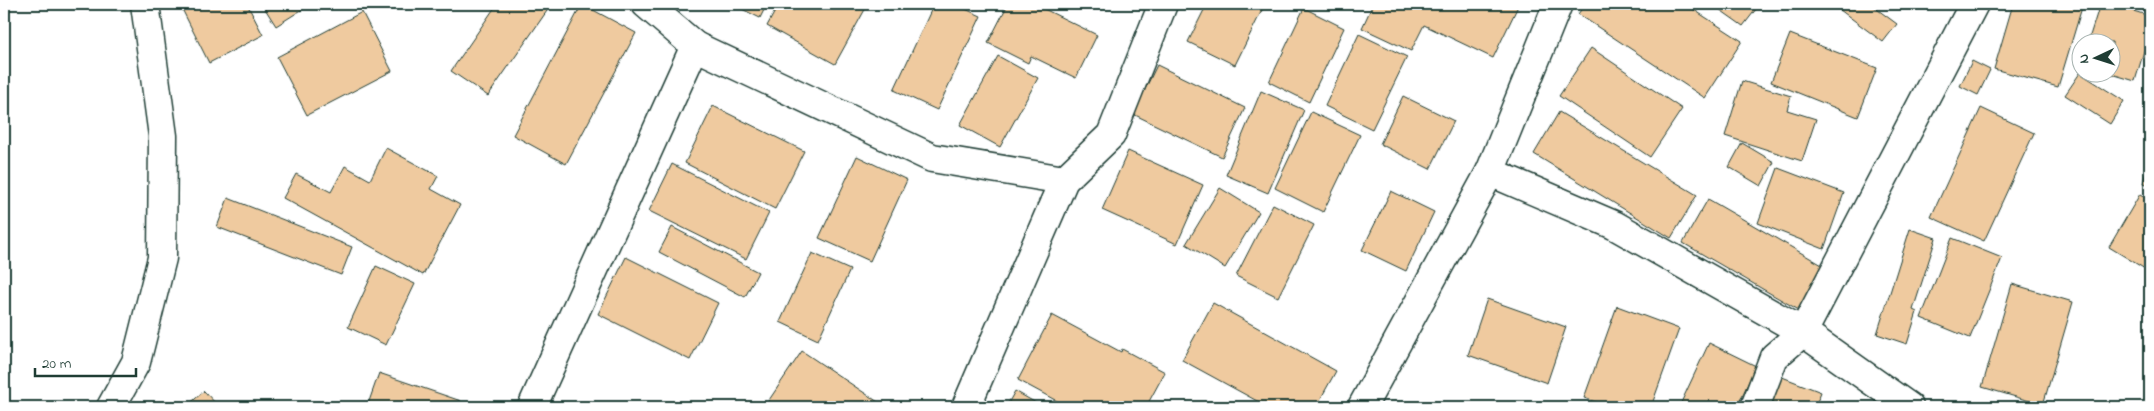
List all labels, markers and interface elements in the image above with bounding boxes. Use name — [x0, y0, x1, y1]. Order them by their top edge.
north arrow — [2072, 32, 2122, 82]
text: N — [2074, 53, 2095, 64]
scale bar — [35, 346, 136, 378]
text: 20 m — [42, 353, 72, 375]

